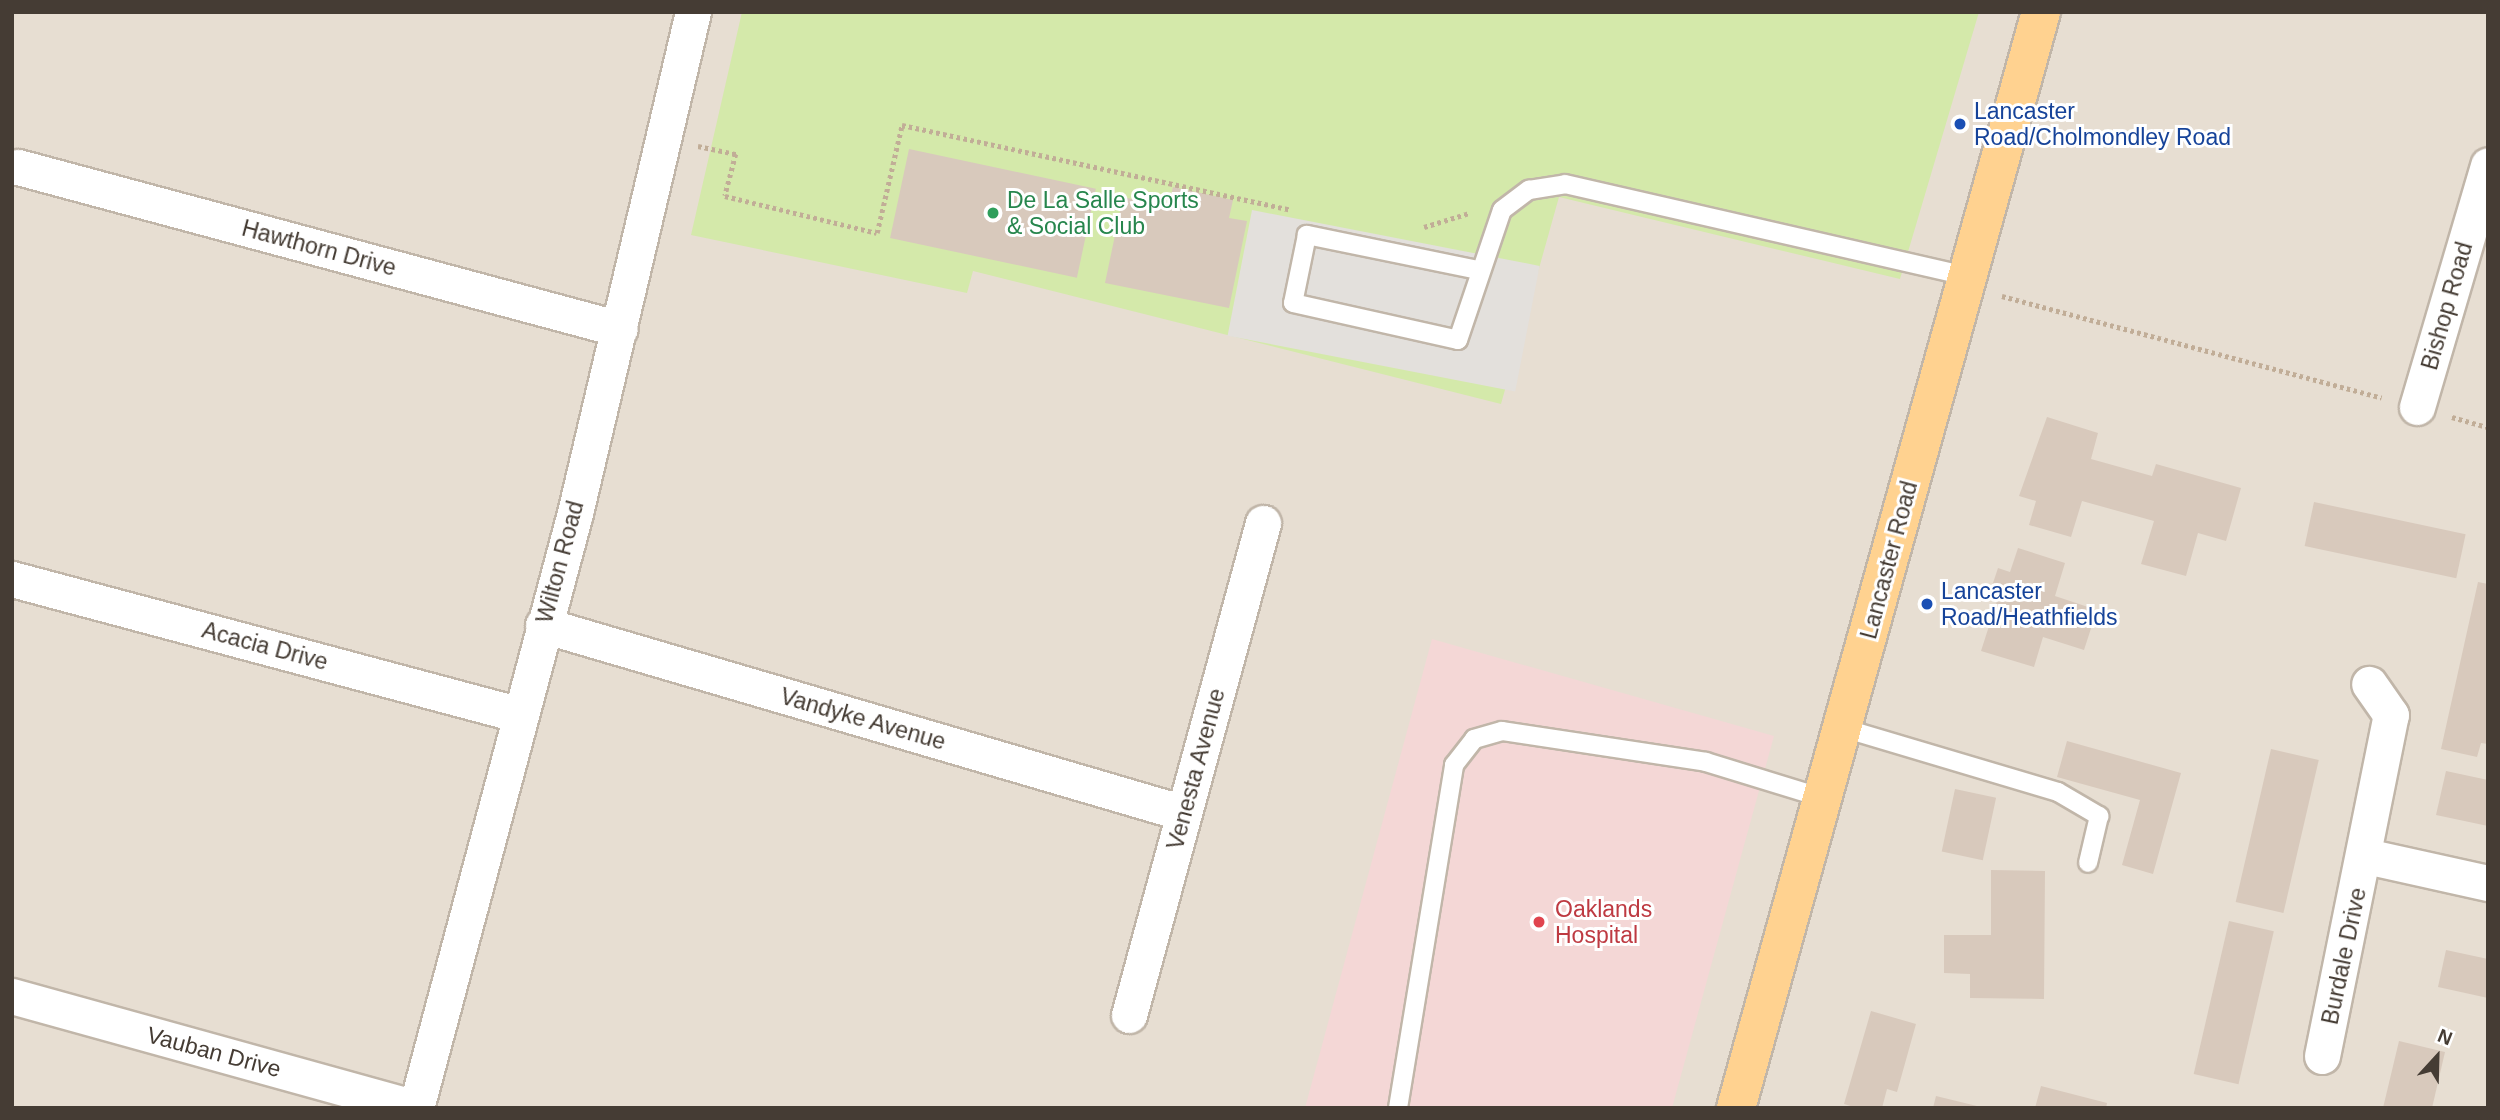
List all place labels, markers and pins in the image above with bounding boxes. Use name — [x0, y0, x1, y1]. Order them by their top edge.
place label: Lancaster Road/Cholmondley Road — [1974, 97, 2231, 151]
marker: Lancaster Road/Cholmondley Road — [1952, 116, 1968, 132]
place label: De La Salle Sports & Social Club — [1007, 186, 1199, 240]
marker: De La Salle Sports & Social Club — [985, 205, 1001, 221]
place label: Lancaster Road/Heathfields — [1941, 577, 2117, 631]
marker: Lancaster Road/Heathfields — [1919, 596, 1935, 612]
place label: Oaklands Hospital — [1555, 895, 1652, 949]
marker: Oaklands Hospital — [1529, 912, 1549, 932]

